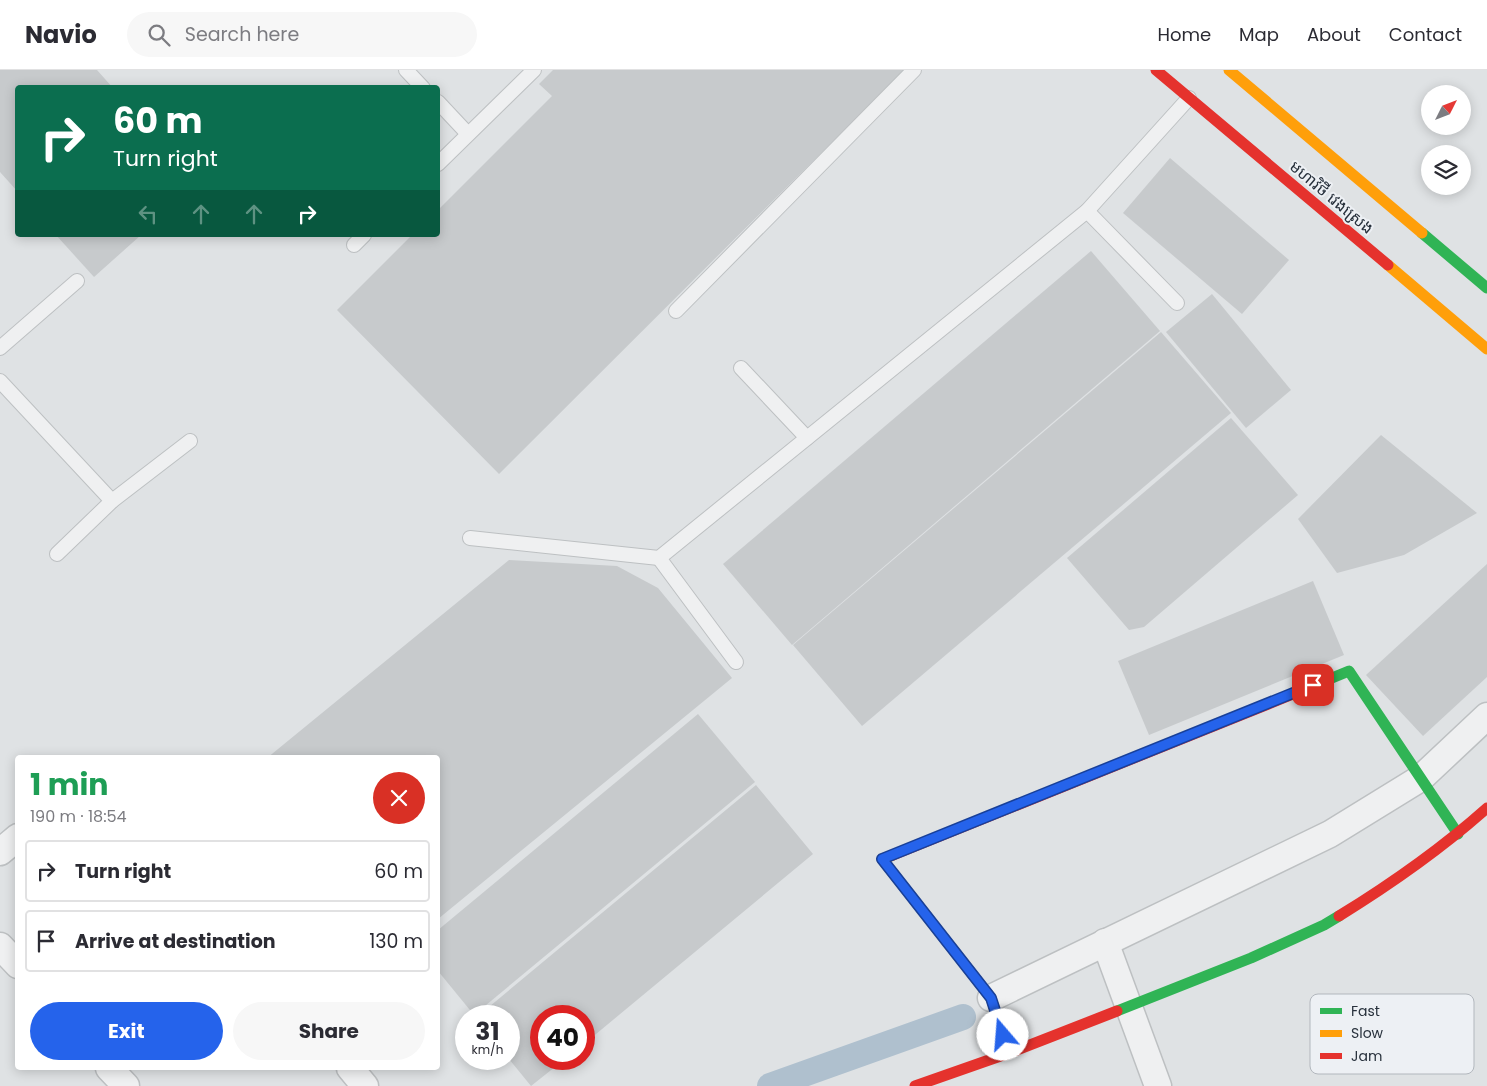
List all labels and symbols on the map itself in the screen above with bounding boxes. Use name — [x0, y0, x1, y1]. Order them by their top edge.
north arrow — [1421, 85, 1471, 135]
street label: មហាវិថី វេងស្រេង — [1285, 155, 1379, 239]
pin — [1292, 664, 1334, 706]
legend — [1310, 994, 1474, 1074]
text: Fast — [1351, 1001, 1380, 1021]
speed limit sign: 40 — [530, 1005, 595, 1070]
position arrow — [976, 1008, 1028, 1060]
text: Slow — [1351, 1023, 1384, 1043]
text: Jam — [1351, 1046, 1382, 1066]

